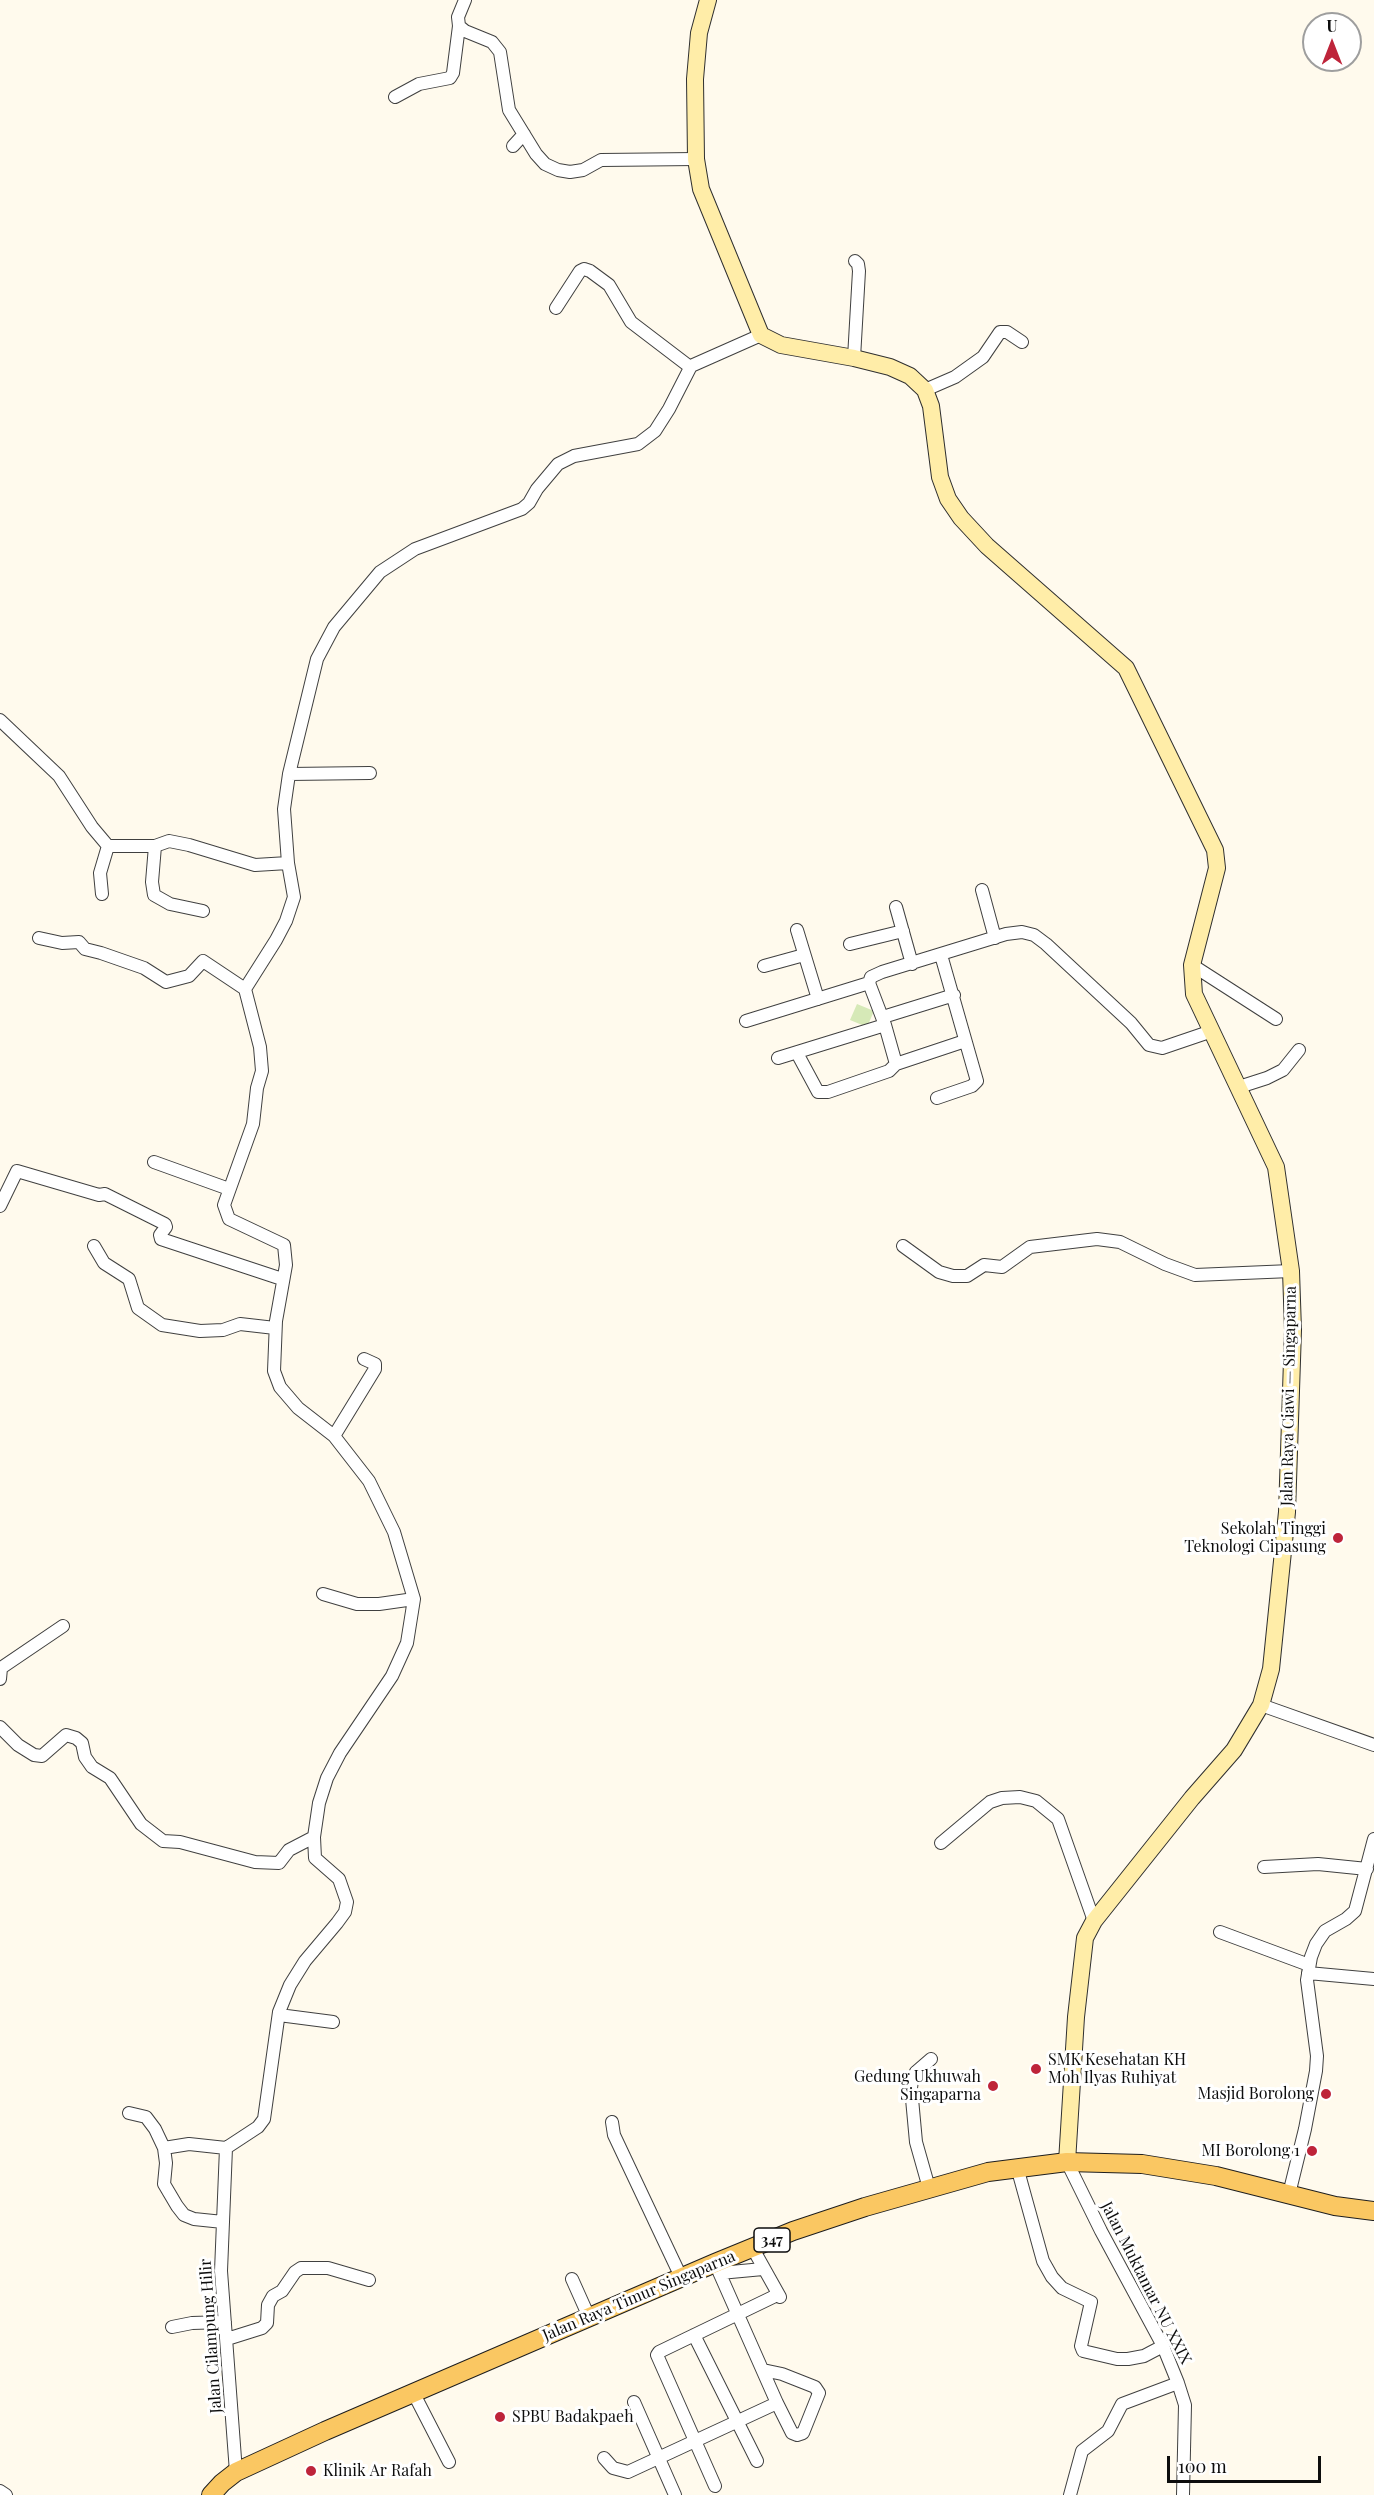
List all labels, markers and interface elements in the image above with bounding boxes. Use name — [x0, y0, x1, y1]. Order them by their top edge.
north arrow — [1302, 12, 1362, 72]
text: U — [1326, 15, 1338, 36]
street label: Jalan Raya Ciawi — Singaparna — [1277, 1286, 1301, 1506]
place label: Sekolah Tinggi Teknologi Cipasung — [1184, 1519, 1326, 1557]
marker: Sekolah Tinggi Teknologi Cipasung — [1331, 1531, 1345, 1545]
place label: SMK Kesehatan KH Moh Ilyas Ruhiyat — [1048, 2050, 1186, 2088]
marker: SMK Kesehatan KH Moh Ilyas Ruhiyat — [1029, 2062, 1043, 2076]
place label: Gedung Ukhuwah Singaparna — [854, 2067, 981, 2105]
marker: Gedung Ukhuwah Singaparna — [986, 2079, 1000, 2093]
place label: Masjid Borolong — [1198, 2084, 1314, 2104]
marker: Masjid Borolong — [1319, 2087, 1333, 2101]
place label: MI Borolong 1 — [1202, 2141, 1300, 2161]
marker: MI Borolong 1 — [1305, 2144, 1319, 2158]
street label: Jalan Muktamar NU XXIX — [1097, 2199, 1195, 2367]
road number: 347 — [754, 2228, 790, 2252]
street label: Jalan Raya Timur Singaparna — [540, 2247, 738, 2345]
street label: Jalan Cilampung Hilir — [196, 2258, 226, 2414]
place label: SPBU Badakpaeh — [512, 2407, 634, 2427]
marker: SPBU Badakpaeh — [493, 2410, 507, 2424]
scale bar — [1170, 2444, 1324, 2482]
text: 100 m — [1178, 2454, 1227, 2478]
place label: Klinik Ar Rafah — [323, 2461, 432, 2481]
marker: Klinik Ar Rafah — [304, 2464, 318, 2478]

